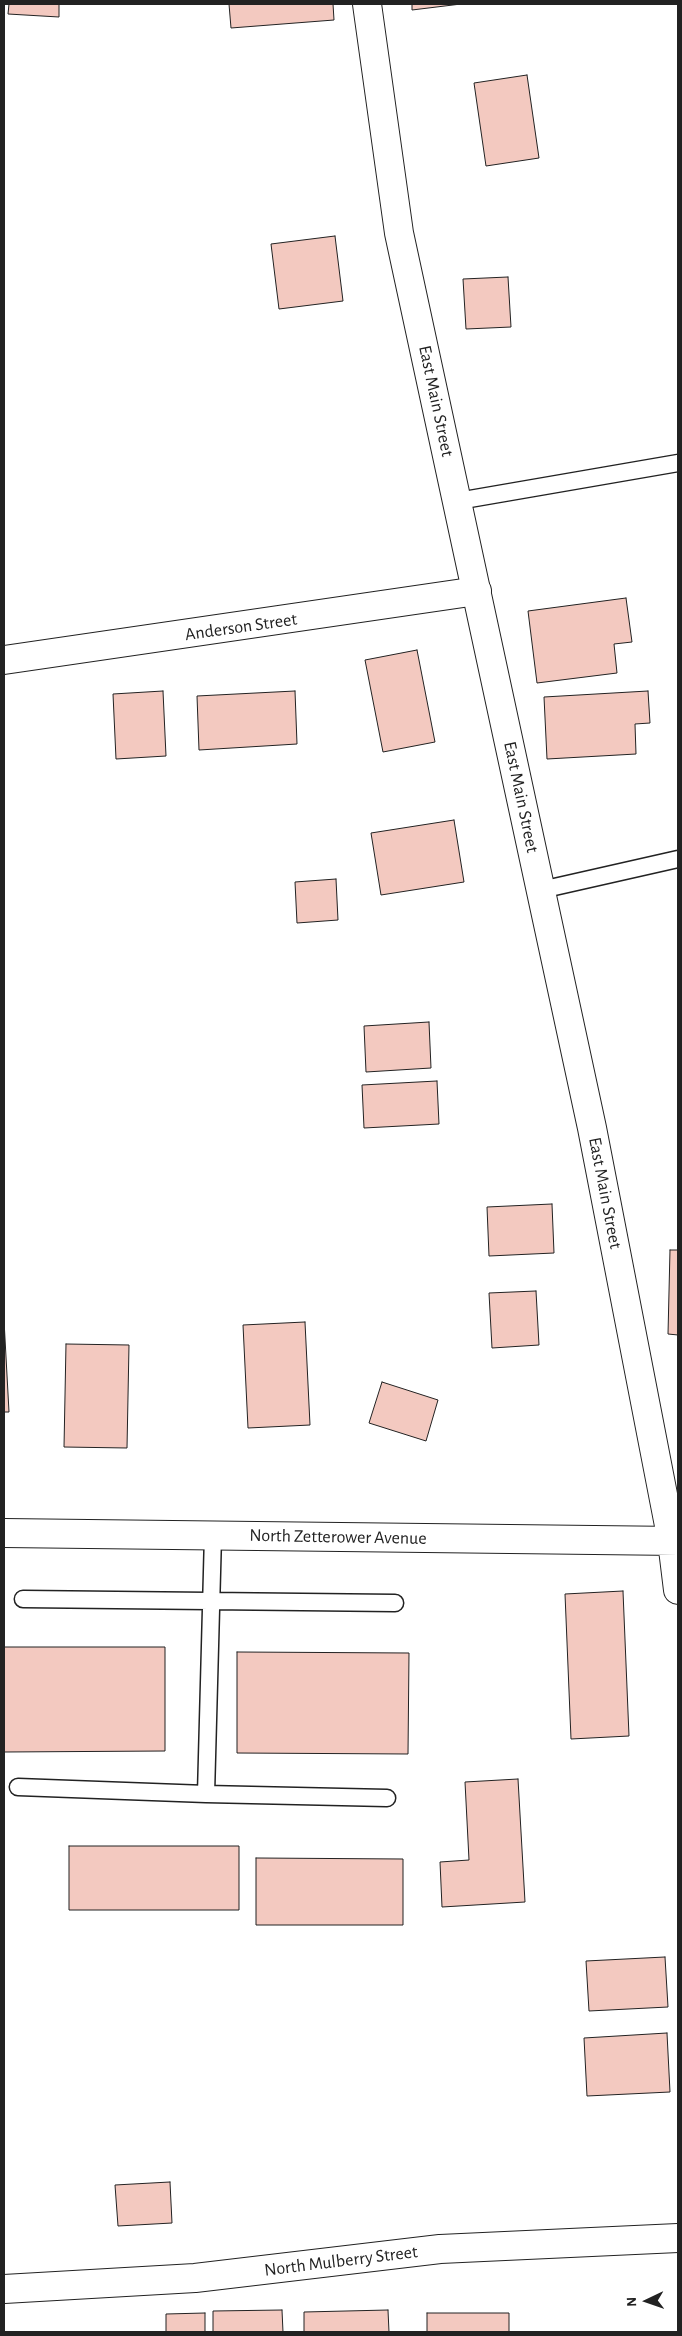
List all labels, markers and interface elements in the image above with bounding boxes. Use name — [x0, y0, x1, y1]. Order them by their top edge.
street label: East Main Street — [414, 343, 458, 459]
street label: Anderson Street — [184, 608, 298, 646]
street label: East Main Street — [499, 739, 543, 855]
street label: East Main Street — [584, 1135, 626, 1251]
street label: North Zetterower Avenue — [249, 1525, 427, 1549]
street label: North Mulberry Street — [263, 2241, 419, 2281]
north arrow — [622, 2276, 672, 2326]
text: N — [625, 2297, 639, 2307]

